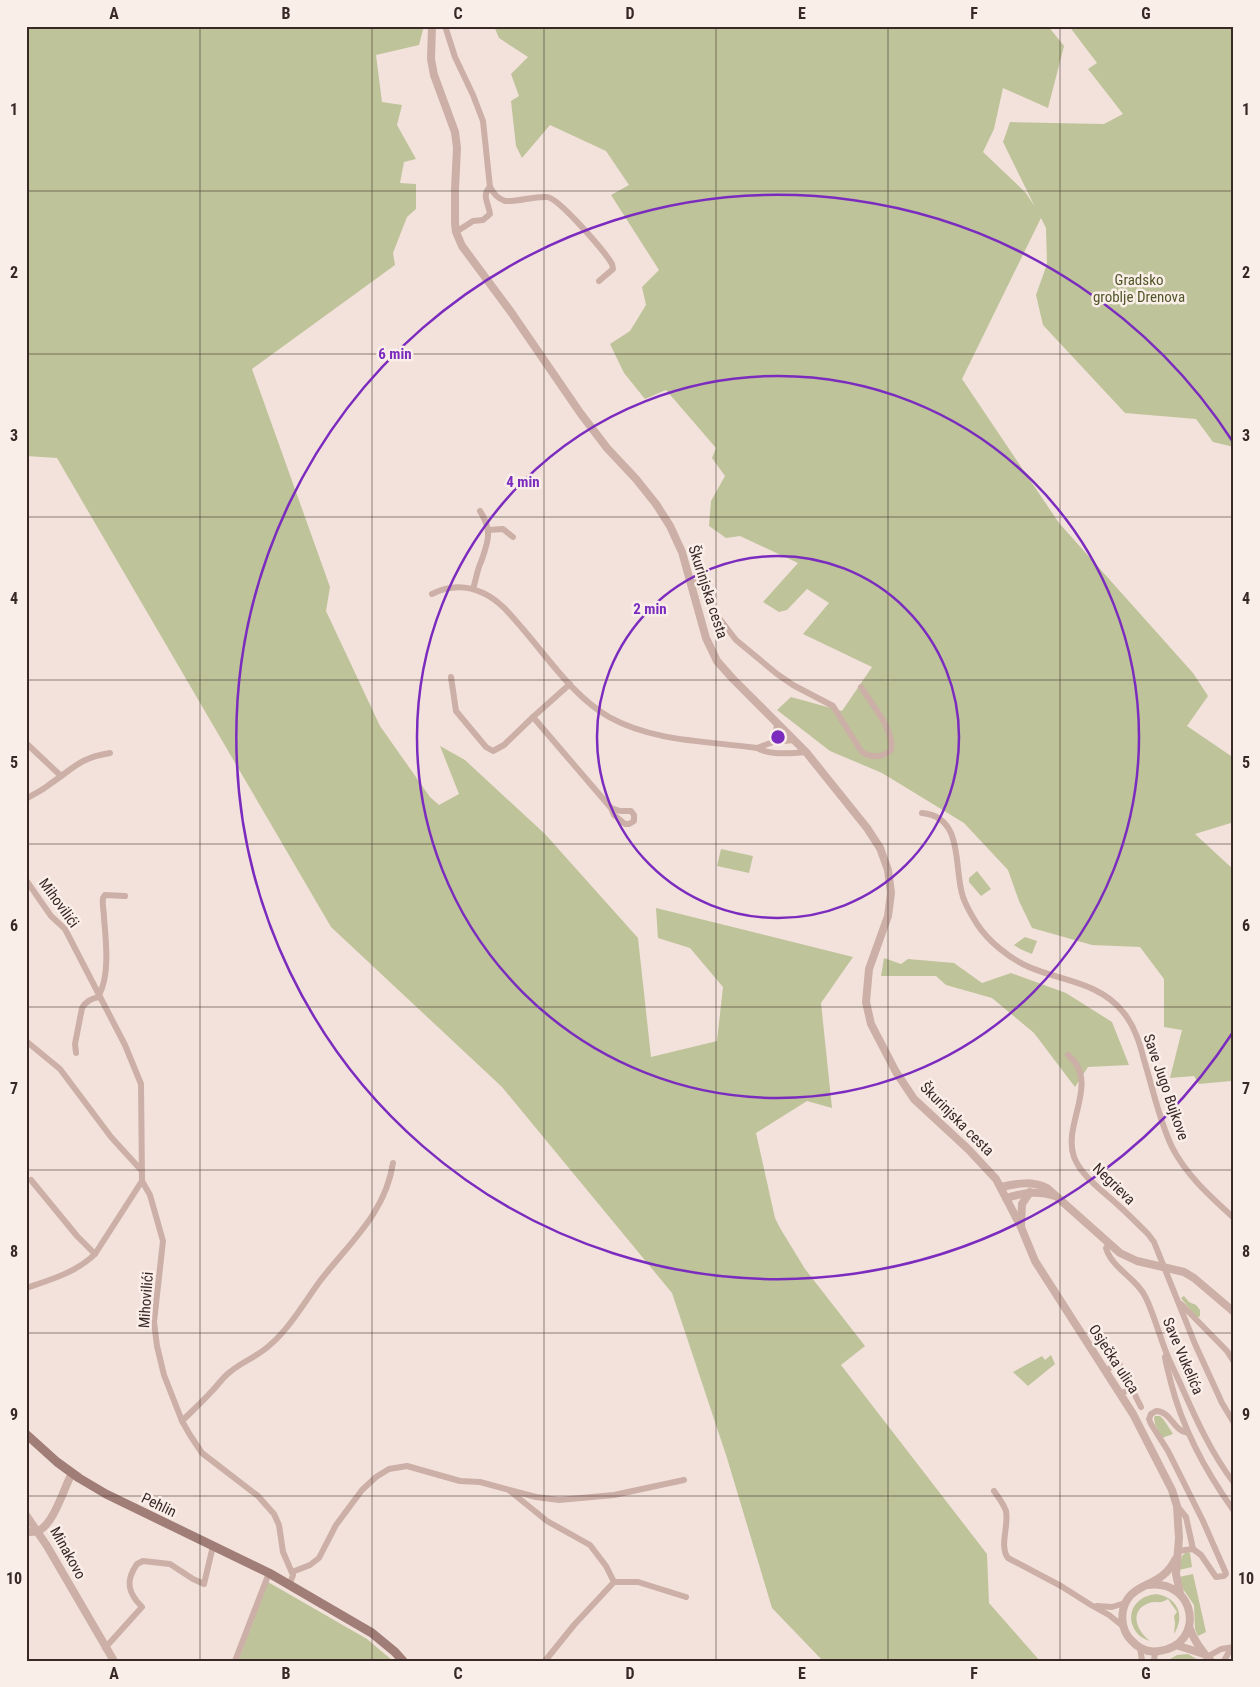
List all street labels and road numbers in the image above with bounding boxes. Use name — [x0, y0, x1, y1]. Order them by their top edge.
street label: Škurinjska cesta — [684, 543, 732, 641]
street label: Mihovilići — [35, 875, 83, 931]
street label: Save Jugo Bujkove — [1139, 1032, 1193, 1142]
street label: Škurinjska cesta — [916, 1078, 998, 1160]
street label: Negrieva — [1089, 1159, 1139, 1209]
street label: Mihovilići — [135, 1271, 157, 1329]
street label: Save Vukelića — [1159, 1315, 1207, 1397]
street label: Osječka ulica — [1085, 1321, 1143, 1397]
street label: Pehlin — [139, 1489, 179, 1521]
street label: Minakovo — [46, 1524, 90, 1582]

